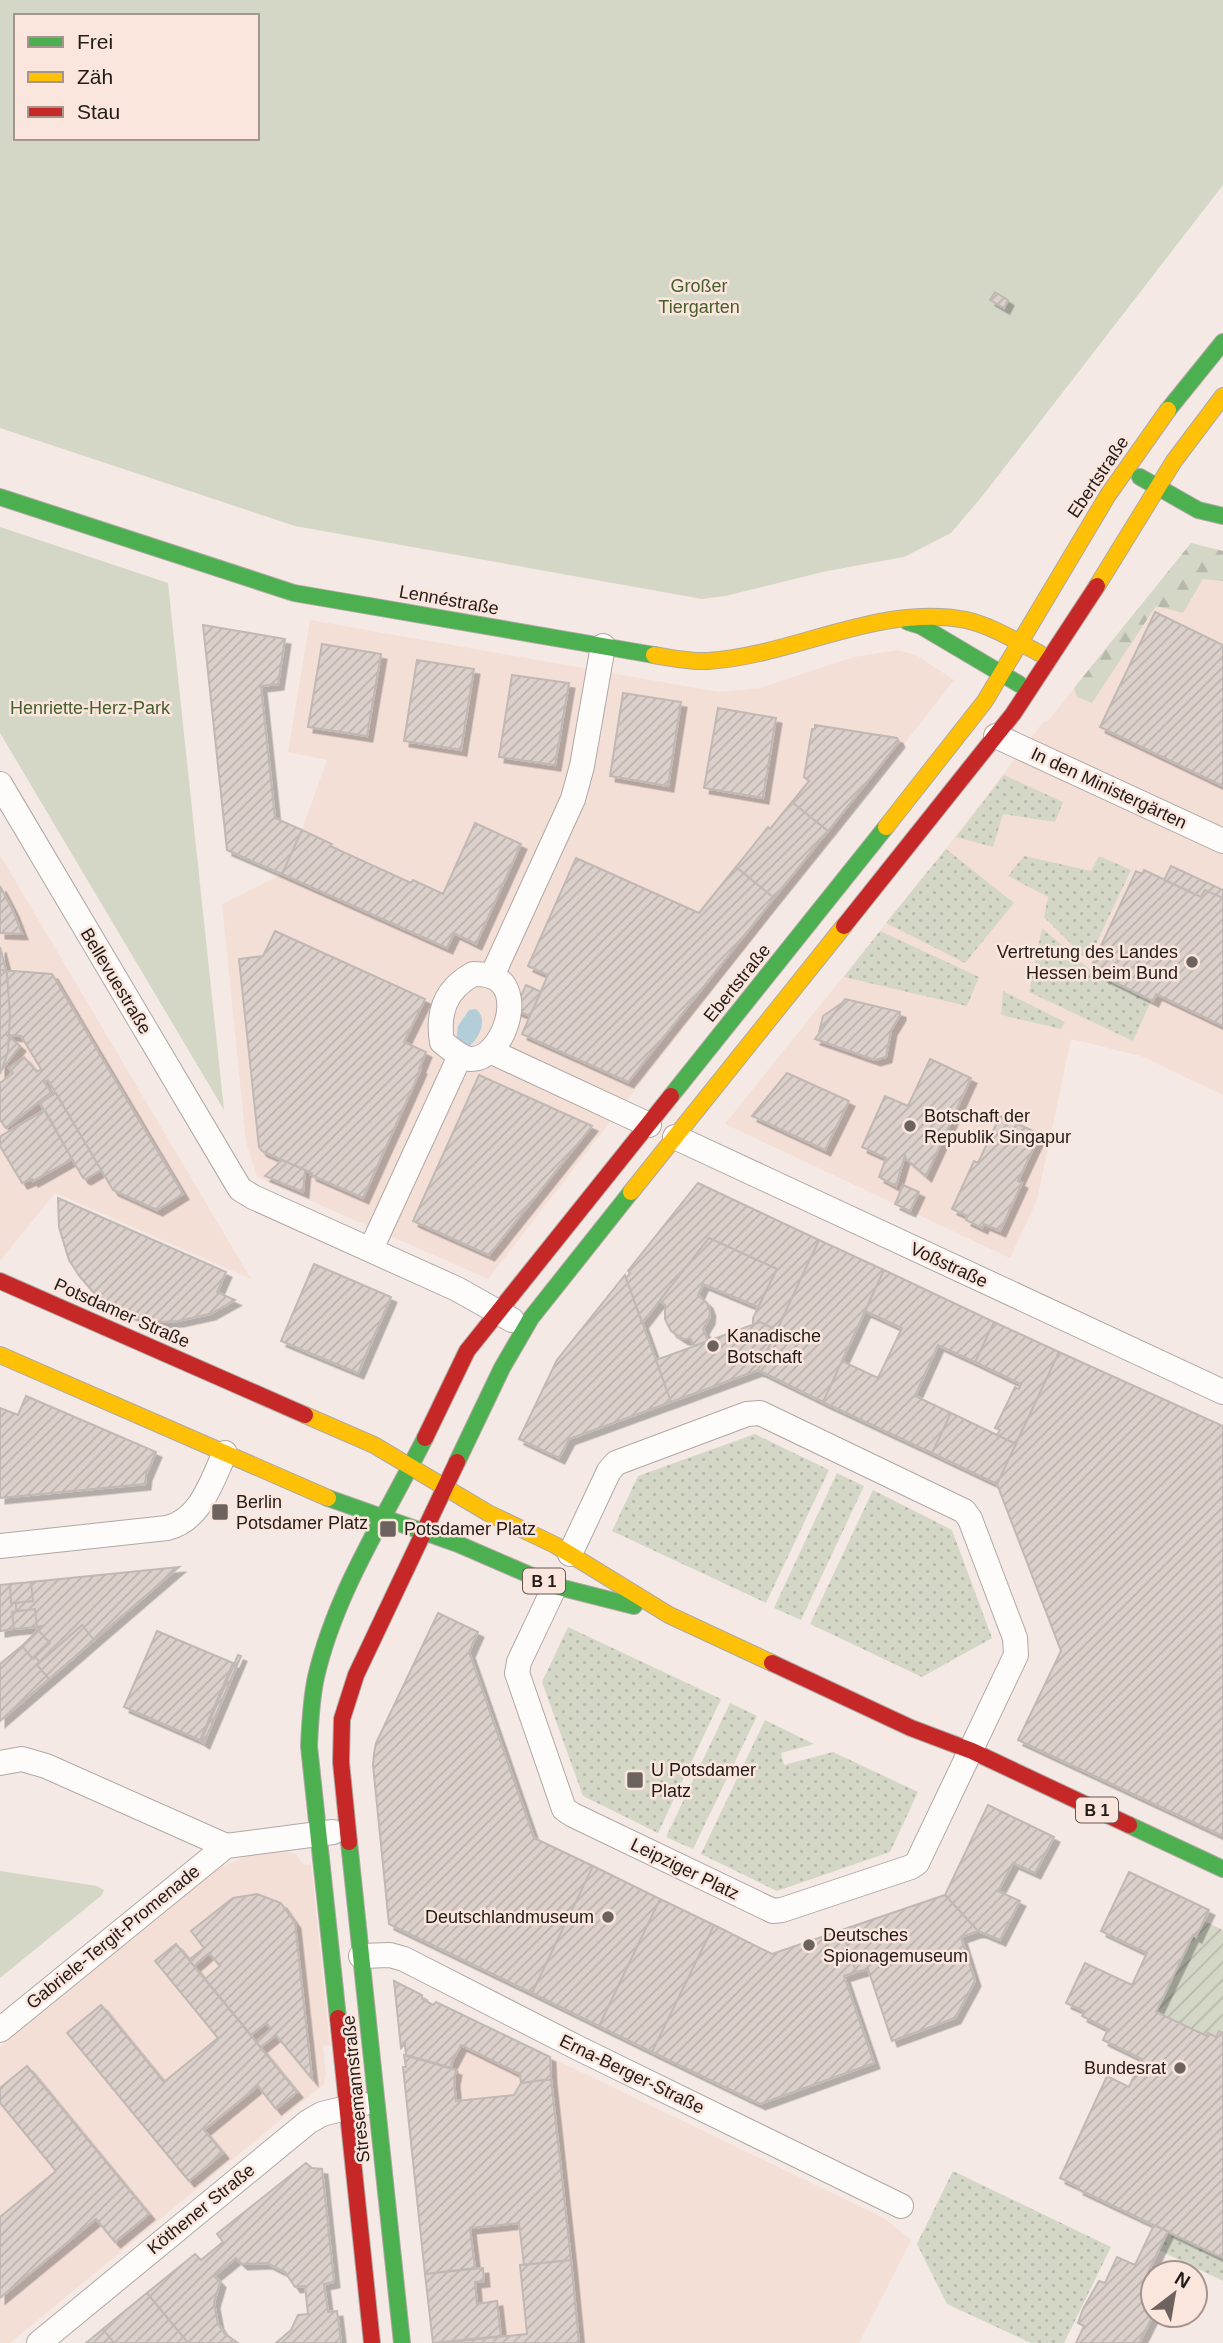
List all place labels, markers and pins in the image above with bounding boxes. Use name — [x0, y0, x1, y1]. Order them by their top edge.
place label: Vertretung des Landes Hessen beim Bund — [997, 942, 1178, 983]
marker: Vertretung des Landes Hessen beim Bund — [1184, 954, 1200, 970]
place label: Botschaft der Republik Singapur — [924, 1106, 1071, 1147]
marker: Botschaft der Republik Singapur — [902, 1118, 918, 1134]
place label: Kanadische Botschaft — [727, 1326, 821, 1367]
marker: Kanadische Botschaft — [705, 1338, 721, 1354]
place label: Berlin Potsdamer Platz — [236, 1492, 368, 1533]
marker: Berlin Potsdamer Platz — [210, 1502, 230, 1522]
marker: Potsdamer Platz — [378, 1519, 398, 1539]
place label: Potsdamer Platz — [404, 1519, 536, 1539]
place label: U Potsdamer Platz — [651, 1760, 756, 1801]
marker: U Potsdamer Platz — [625, 1770, 645, 1790]
place label: Deutschlandmuseum — [425, 1907, 594, 1927]
marker: Deutschlandmuseum — [600, 1909, 616, 1925]
place label: Deutsches Spionagemuseum — [823, 1925, 968, 1966]
marker: Deutsches Spionagemuseum — [801, 1937, 817, 1953]
place label: Bundesrat — [1084, 2058, 1166, 2078]
marker: Bundesrat — [1172, 2060, 1188, 2076]

